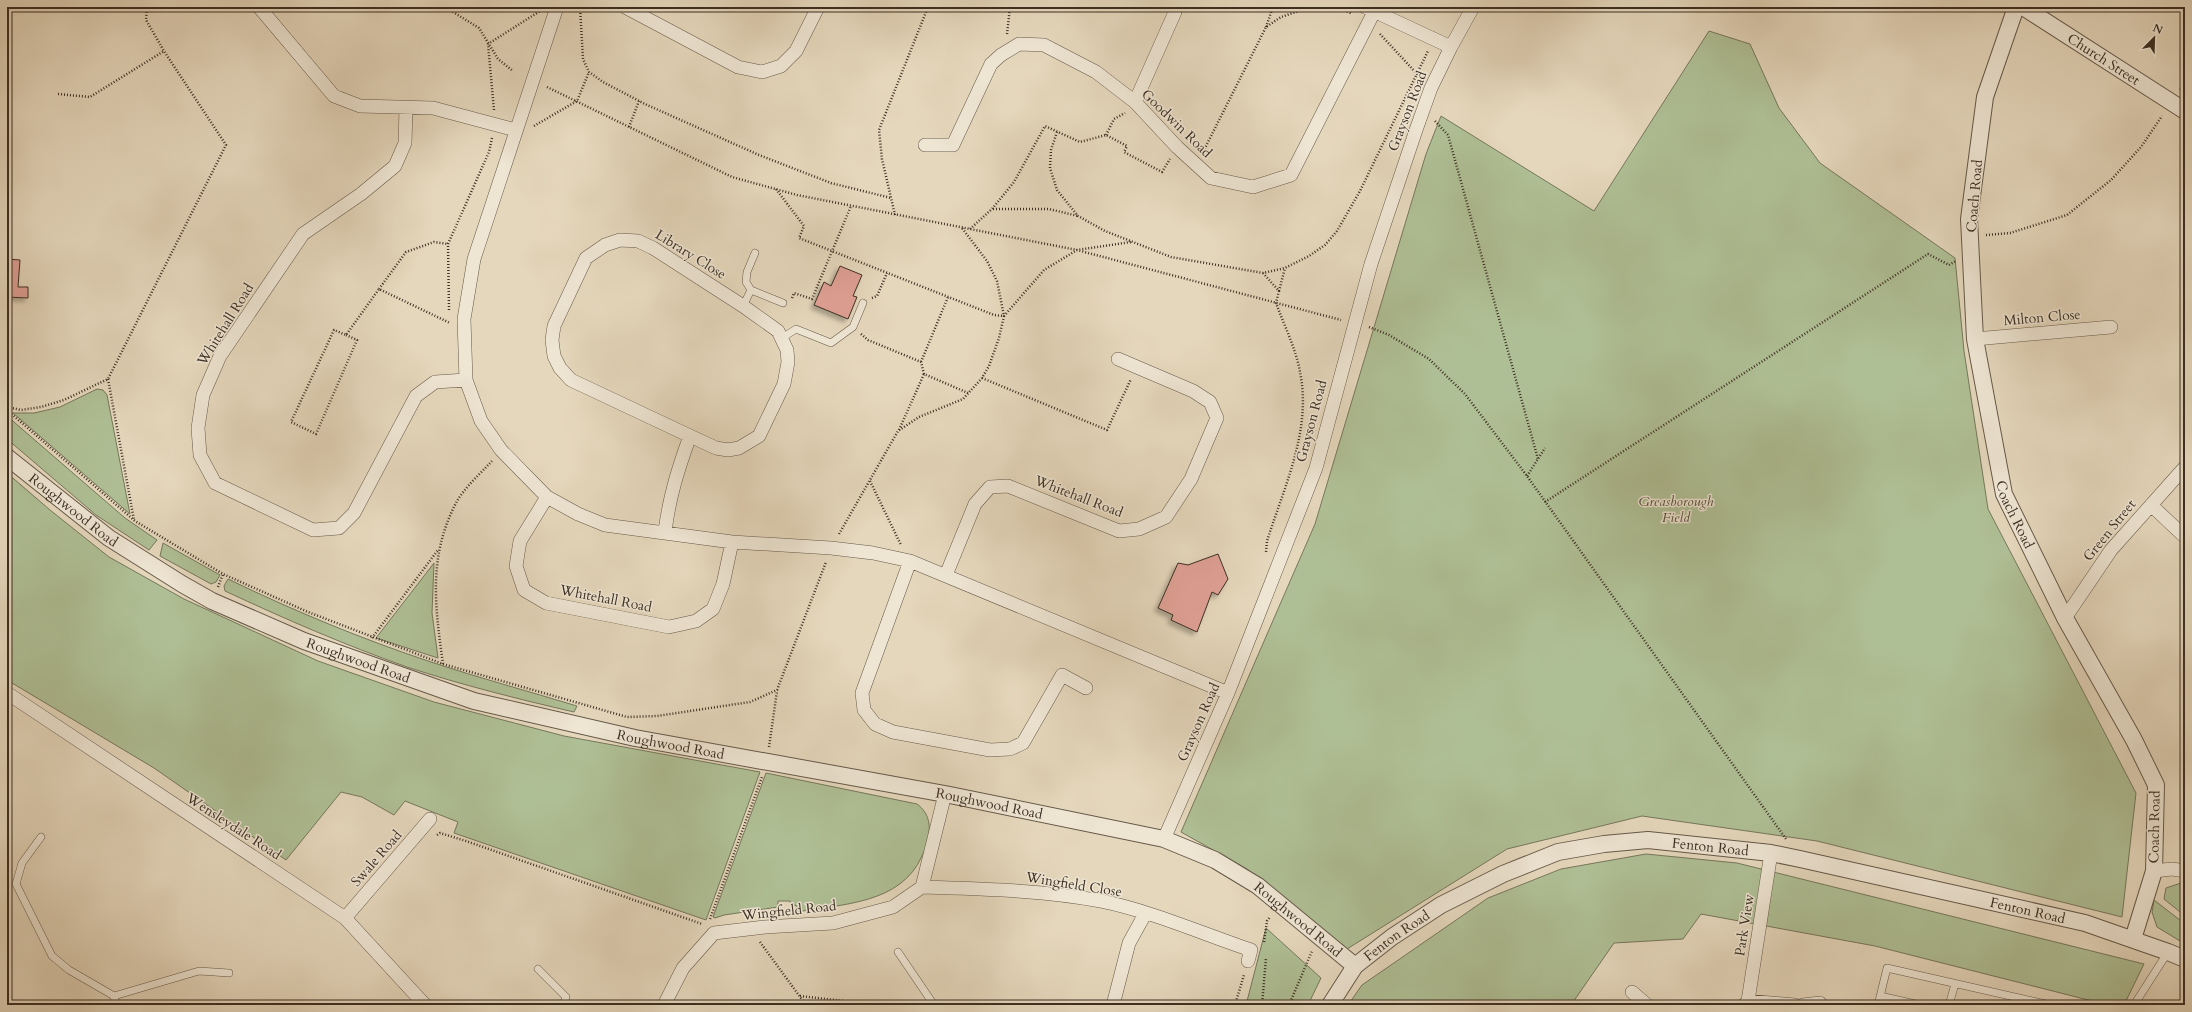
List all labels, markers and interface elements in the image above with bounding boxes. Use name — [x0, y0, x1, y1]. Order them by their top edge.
north arrow — [2134, 18, 2174, 58]
text: N — [2150, 20, 2165, 38]
street label: Church Street — [2064, 29, 2144, 90]
street label: Grayson Road — [1383, 68, 1432, 154]
street label: Goodwin Road — [1137, 85, 1216, 162]
street label: Coach Road — [1962, 158, 1987, 233]
street label: Library Close — [652, 225, 730, 284]
street label: Whitehall Road — [192, 279, 258, 370]
street label: Milton Close — [2003, 305, 2081, 330]
street label: Grayson Road — [1291, 377, 1332, 464]
street label: Roughwood Road — [25, 469, 122, 552]
street label: Whitehall Road — [1031, 471, 1126, 522]
street label: Coach Road — [1992, 479, 2039, 552]
park label: Greasborough Field — [1638, 492, 1714, 527]
street label: Green Street — [2079, 495, 2141, 565]
street label: Whitehall Road — [557, 580, 654, 617]
street label: Roughwood Road — [304, 634, 413, 688]
street label: Grayson Road — [1173, 679, 1225, 765]
street label: Roughwood Road — [615, 725, 726, 764]
street label: Roughwood Road — [934, 783, 1045, 824]
street label: Wensleydale Road — [182, 788, 285, 865]
street label: Coach Road — [2144, 790, 2165, 864]
street label: Swale Road — [347, 826, 406, 891]
street label: Fenton Road — [1671, 834, 1750, 861]
street label: Wingfield Close — [1023, 867, 1123, 901]
street label: Roughwood Road — [1250, 878, 1346, 962]
street label: Park View — [1730, 892, 1759, 957]
street label: Fenton Road — [1988, 893, 2068, 928]
street label: Wingfield Road — [740, 896, 838, 925]
street label: Fenton Road — [1360, 906, 1434, 966]

